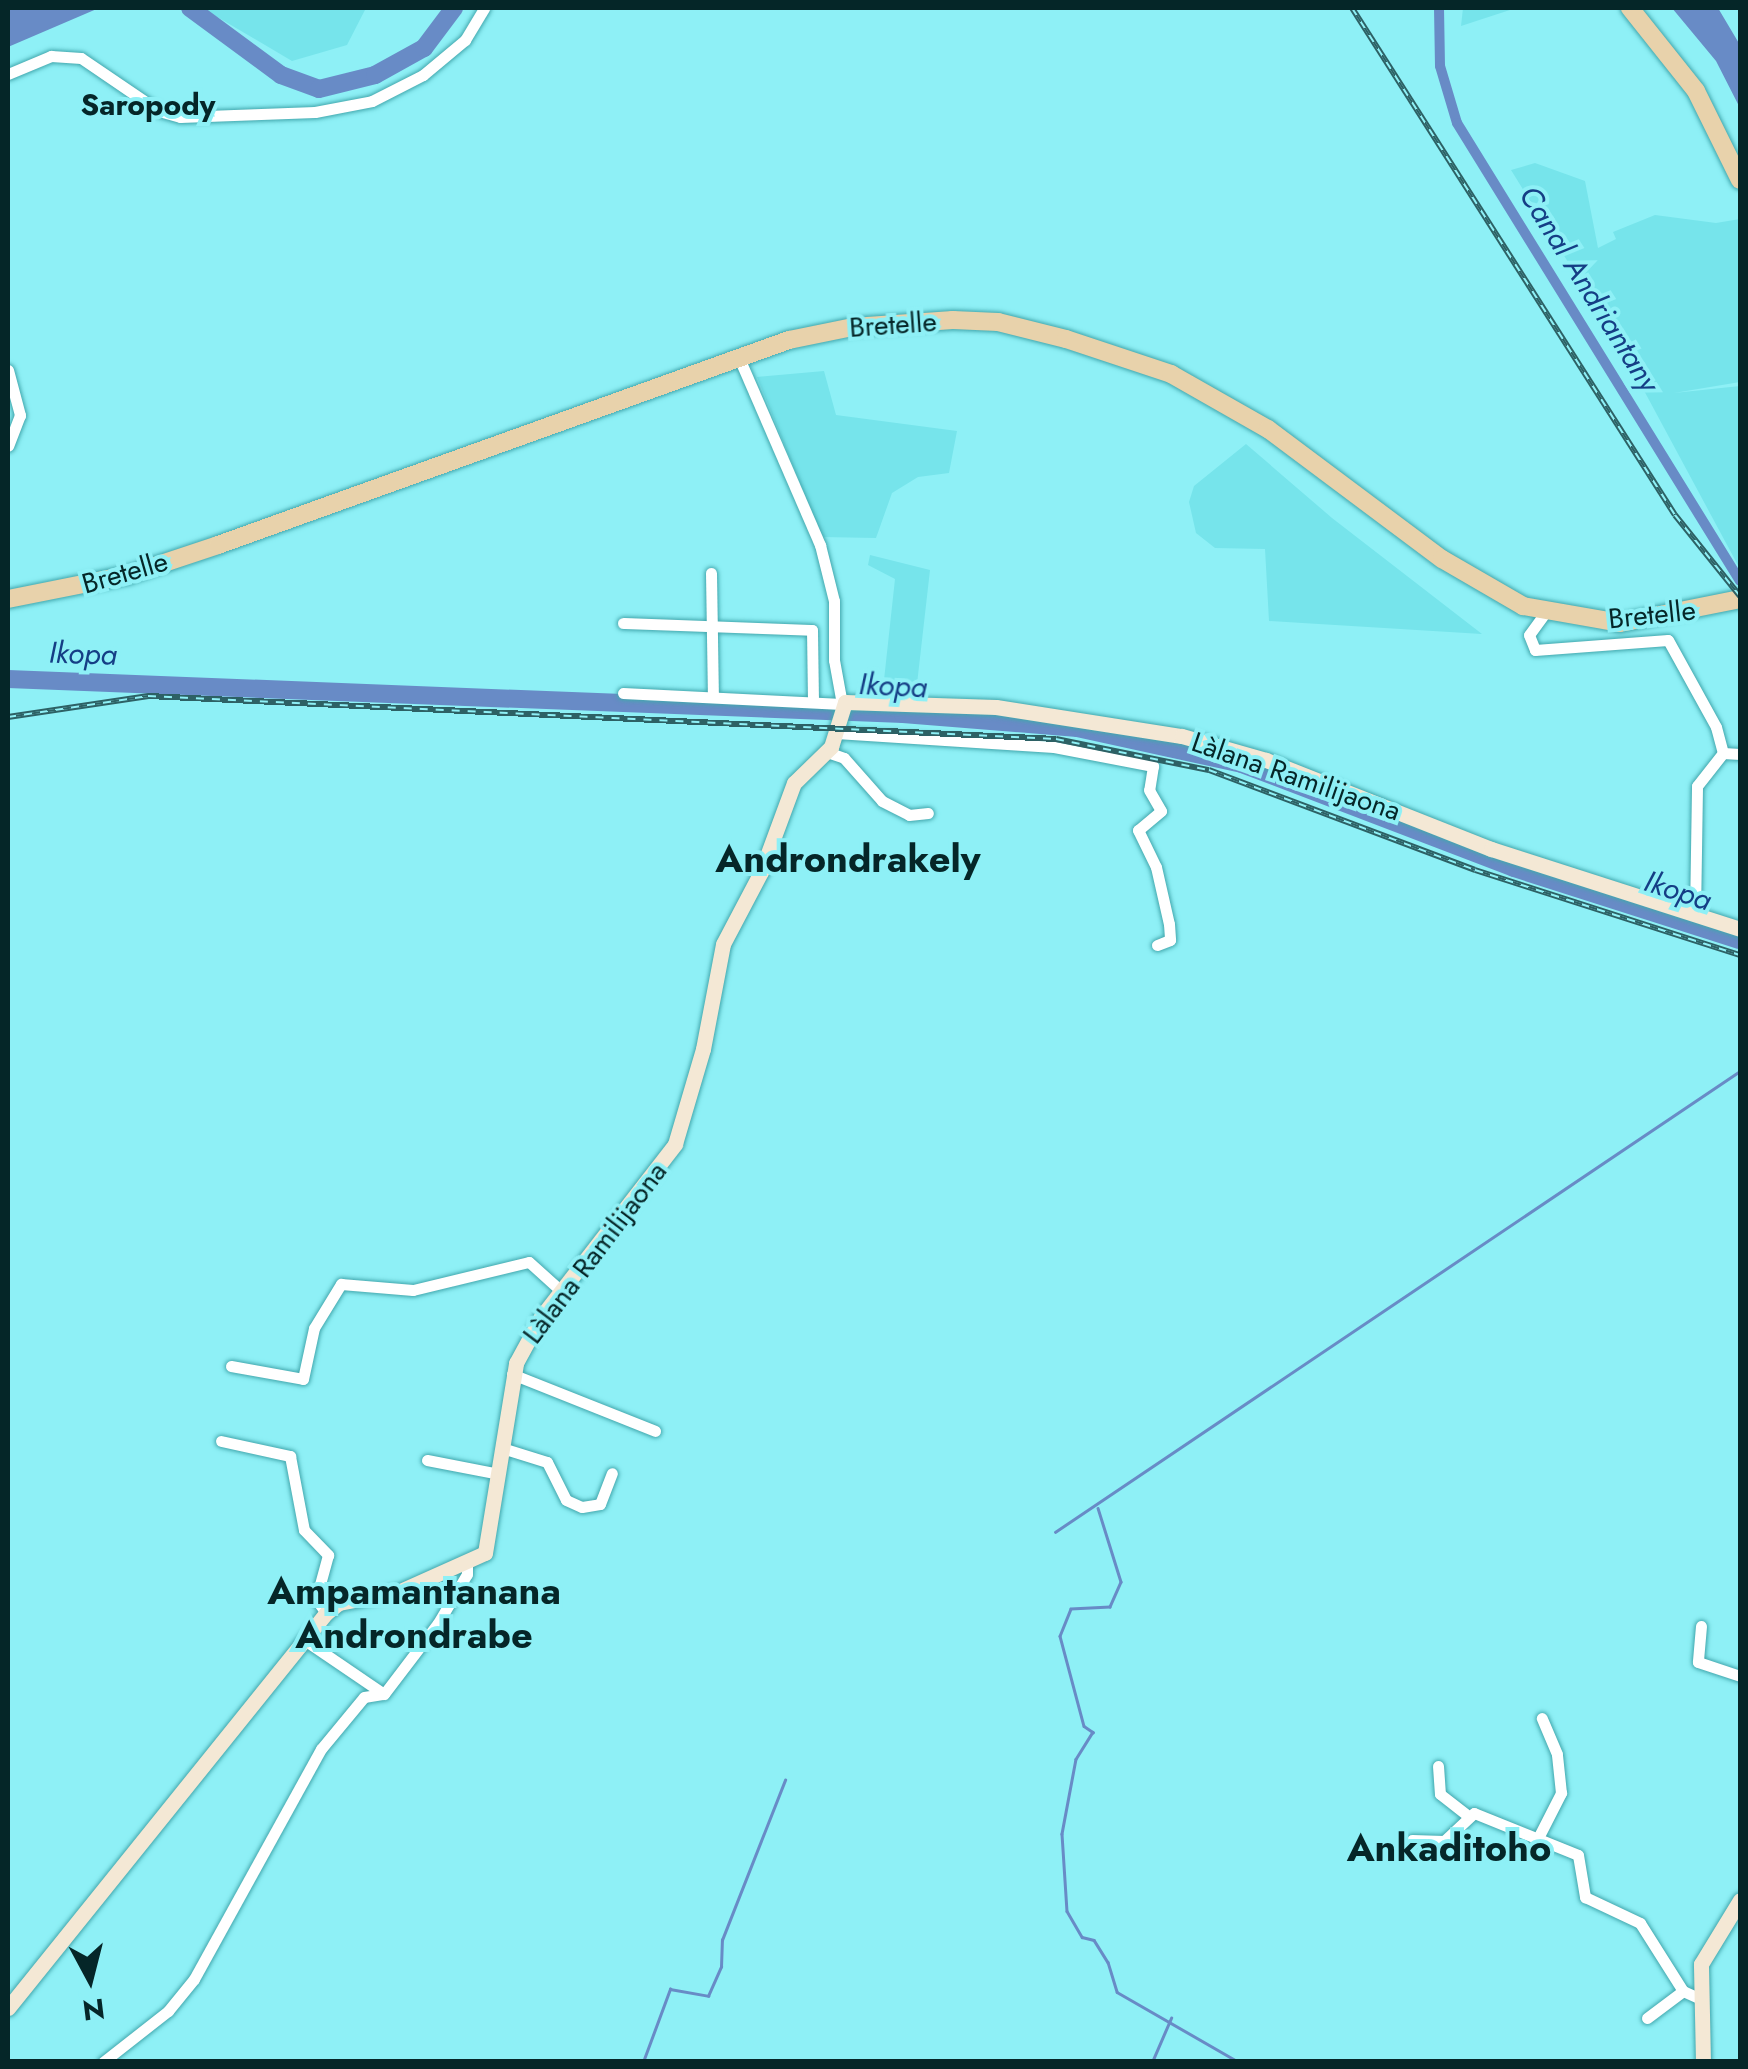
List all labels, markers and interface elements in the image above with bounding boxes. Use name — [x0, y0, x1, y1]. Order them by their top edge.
district label: Saropody — [81, 87, 215, 123]
water label: Canal Andriantany — [1511, 179, 1667, 399]
street label: Bretelle — [848, 305, 938, 345]
street label: Bretelle — [78, 545, 172, 601]
street label: Bretelle — [1607, 594, 1697, 636]
water label: Ikopa — [48, 635, 118, 673]
water label: Ikopa — [858, 666, 928, 706]
street label: Làlana Ramilijaona — [1187, 726, 1405, 828]
district label: Androndrakely — [715, 836, 981, 882]
water label: Ikopa — [1640, 863, 1716, 919]
street label: Làlana Ramilijaona — [516, 1156, 674, 1350]
district label: Ampamantanana Androndrabe — [267, 1568, 561, 1658]
district label: Ankaditoho — [1347, 1825, 1551, 1871]
north arrow — [40, 1929, 140, 2029]
text: N — [80, 1988, 107, 2031]

